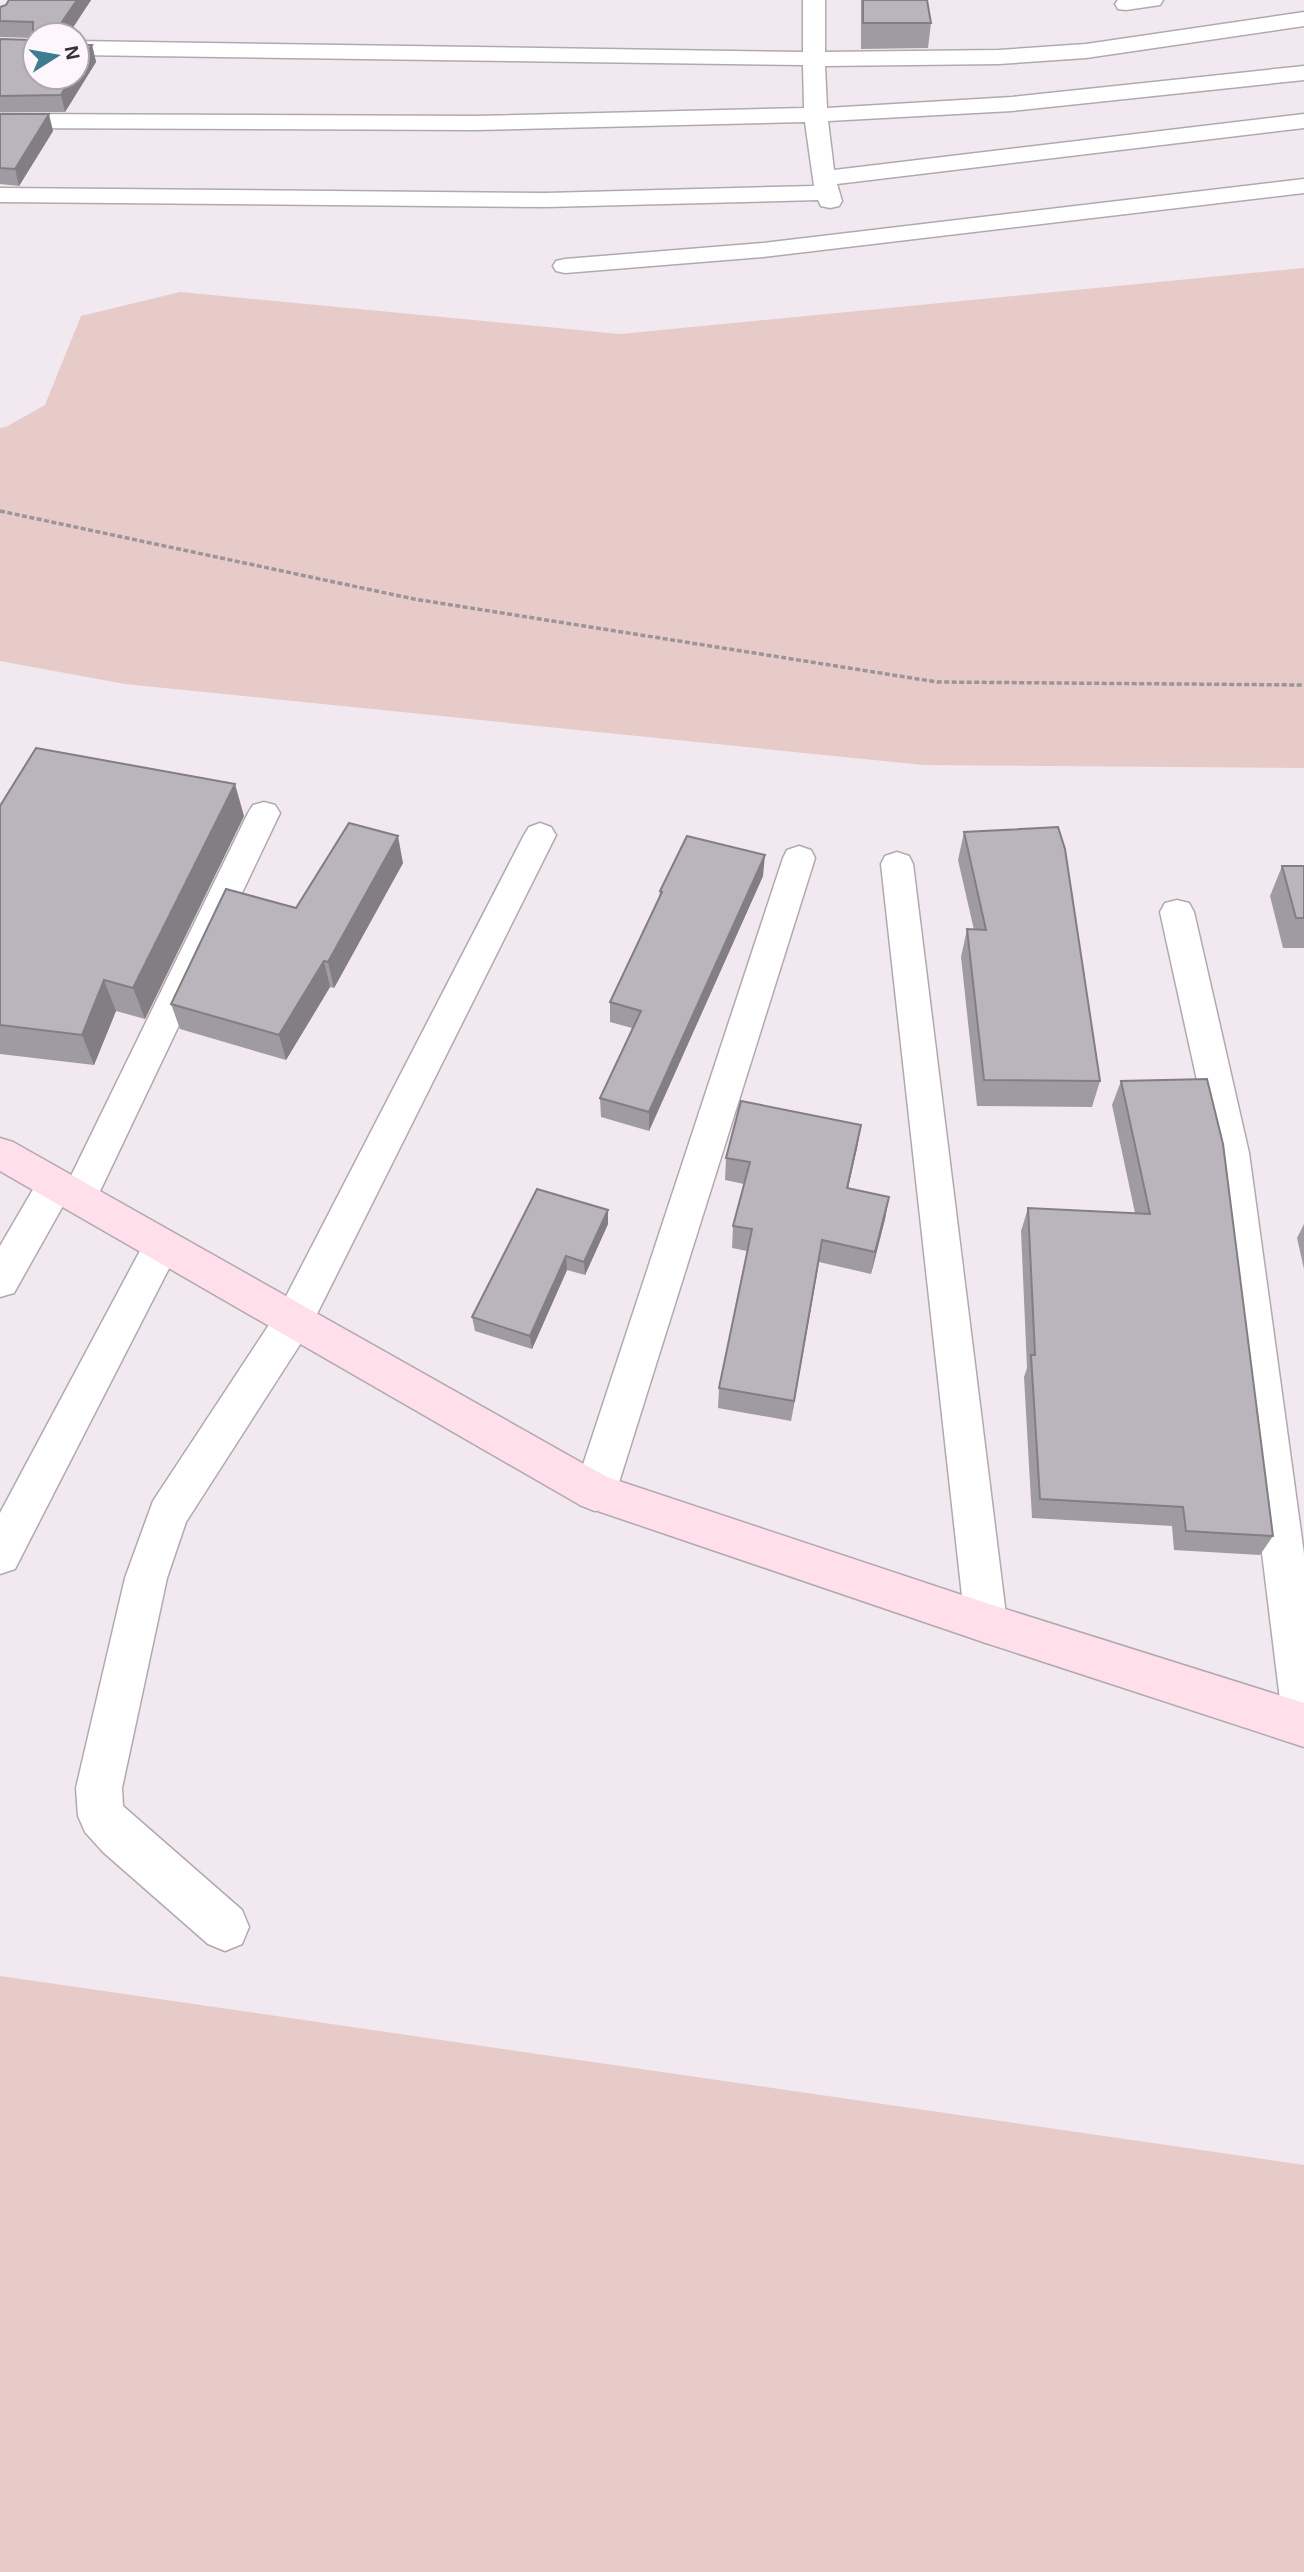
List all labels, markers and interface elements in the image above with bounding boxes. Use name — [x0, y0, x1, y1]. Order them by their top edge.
north arrow — [21, 21, 91, 91]
text: N — [61, 44, 84, 62]

